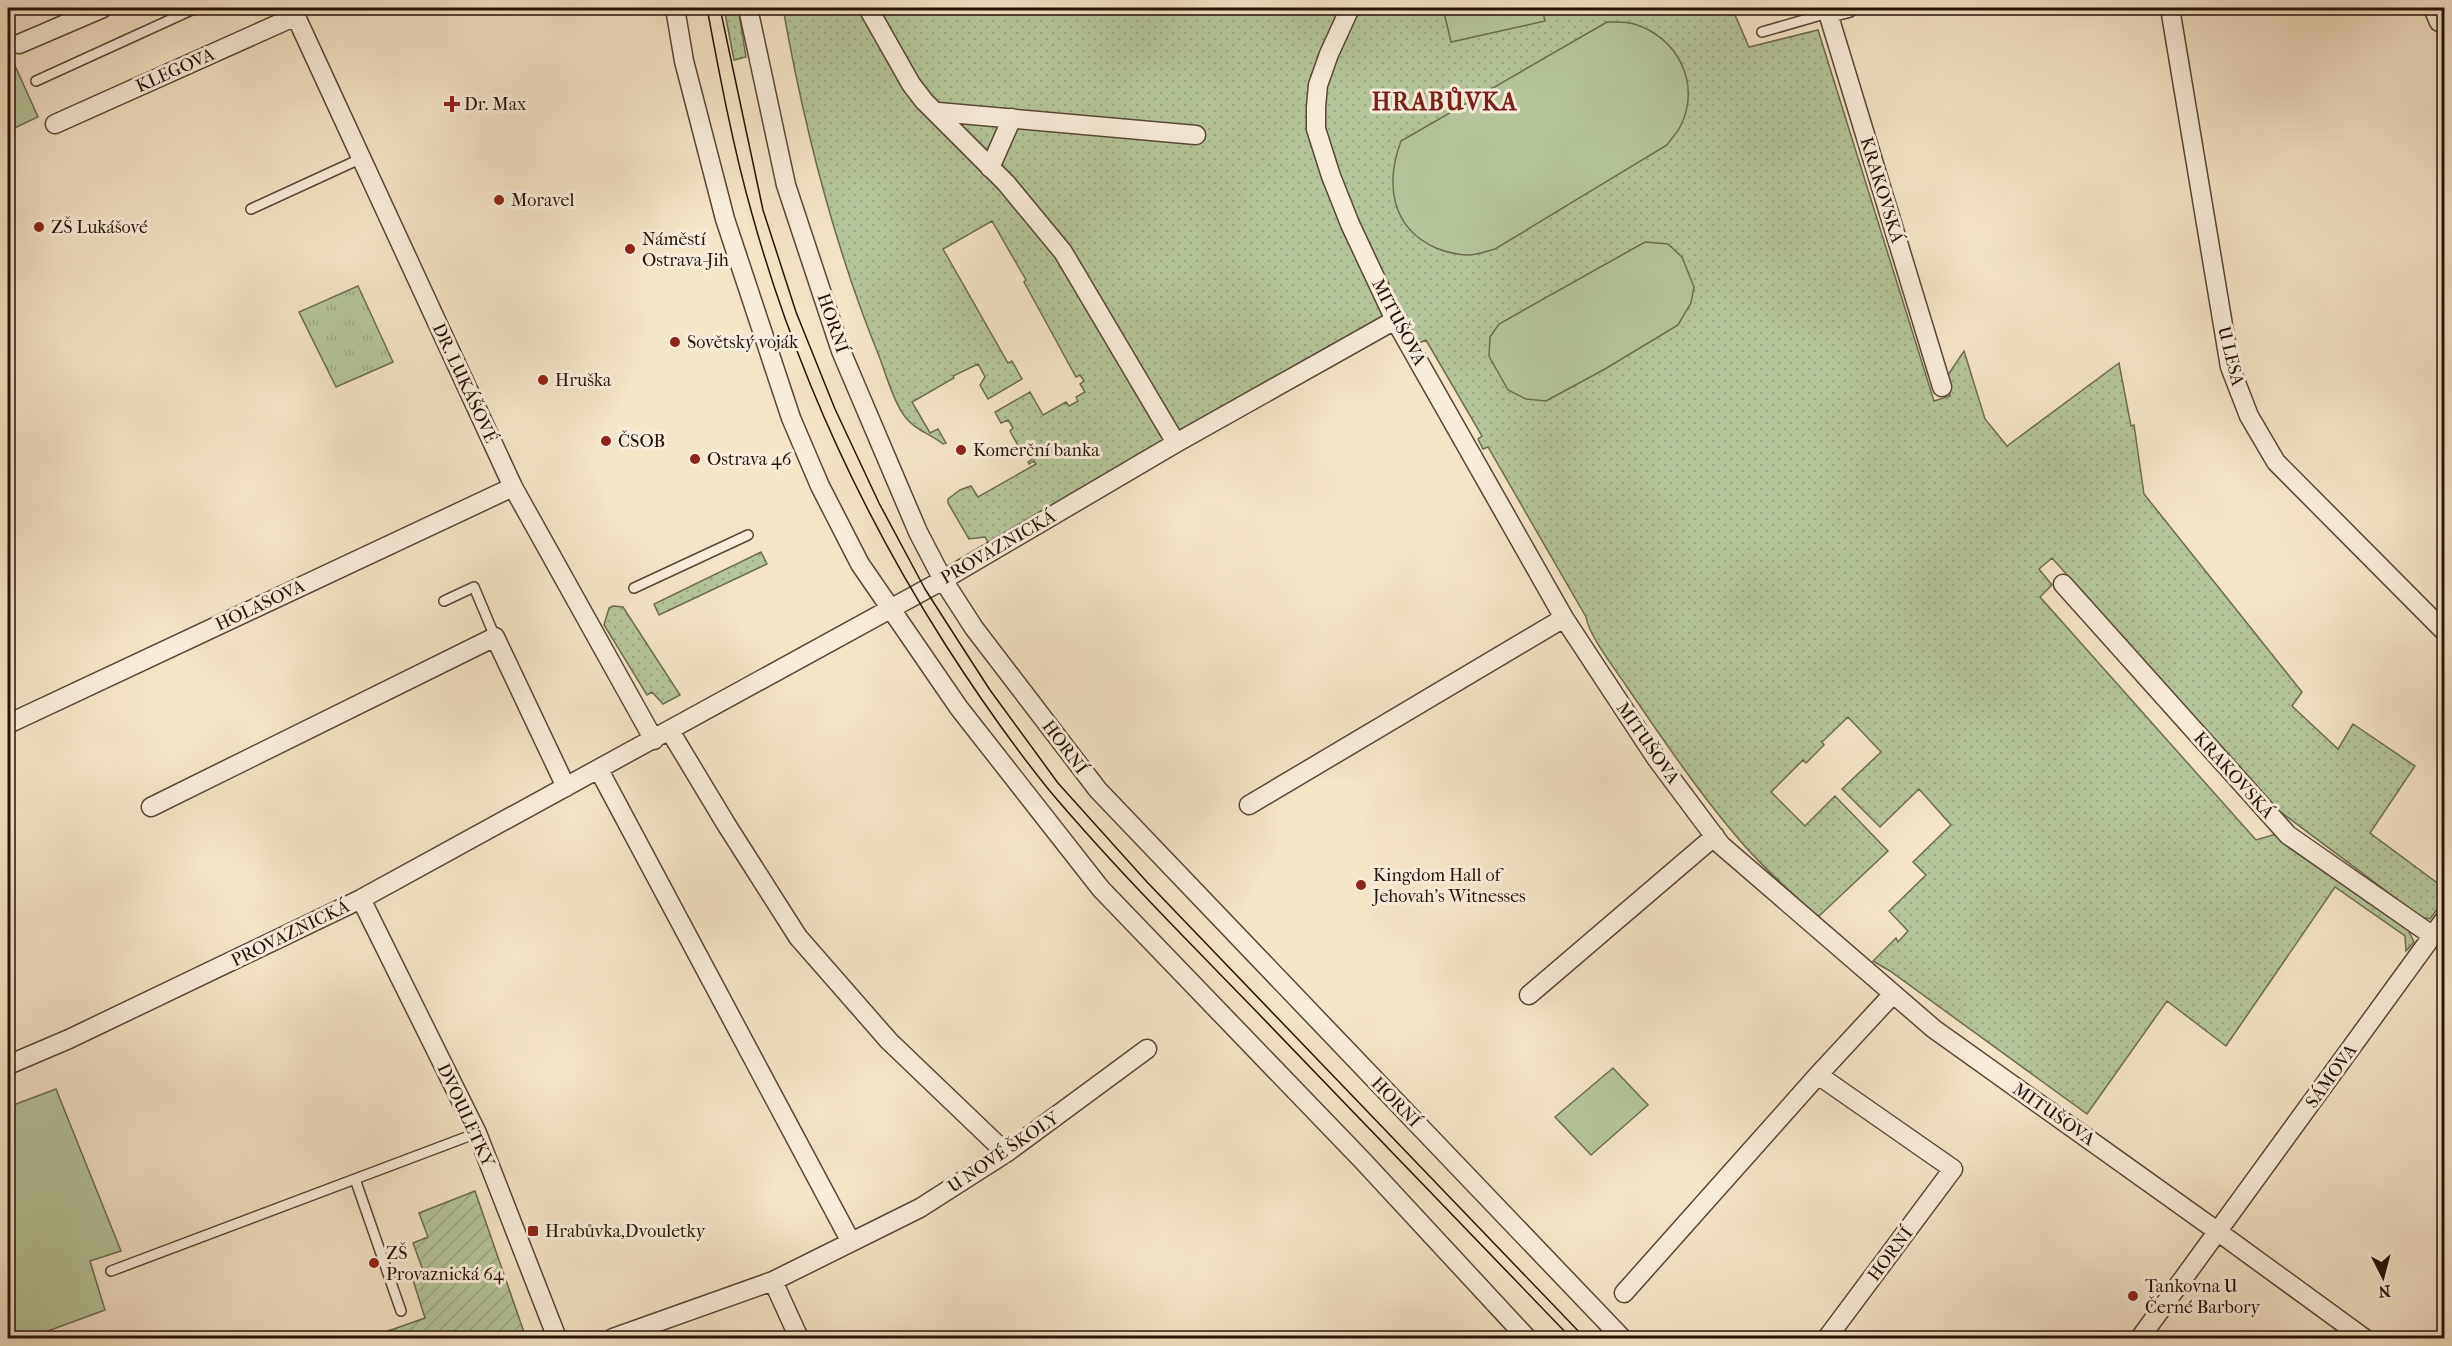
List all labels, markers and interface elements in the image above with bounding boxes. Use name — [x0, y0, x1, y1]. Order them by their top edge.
street label: KLEGOVA — [133, 44, 218, 97]
district label: HRABŮVKA — [1372, 86, 1518, 116]
place label: Dr. Max — [464, 94, 527, 115]
marker: Dr. Max — [445, 97, 459, 111]
street label: KRAKOVSKÁ — [1855, 134, 1909, 246]
place label: Moravel — [511, 190, 574, 211]
marker: Moravel — [492, 193, 506, 207]
place label: ZŠ Lukášové — [51, 215, 148, 238]
marker: ZŠ Lukášové — [32, 220, 46, 234]
place label: Náměstí Ostrava-Jih — [642, 229, 729, 271]
marker: Náměstí Ostrava-Jih — [623, 242, 637, 256]
street label: MITUŠOVA — [1367, 274, 1432, 369]
street label: HORNÍ — [813, 290, 854, 357]
street label: DR. LUKÁŠOVÉ — [428, 319, 503, 446]
street label: U LESA — [2213, 324, 2248, 388]
place label: Sovětský voják — [687, 332, 799, 353]
marker: Sovětský voják — [668, 335, 682, 349]
place label: Hruška — [555, 370, 612, 391]
marker: Hruška — [536, 373, 550, 387]
place label: ČSOB — [618, 429, 665, 452]
marker: ČSOB — [599, 434, 613, 448]
place label: Komerční banka — [973, 440, 1100, 461]
marker: Komerční banka — [954, 443, 968, 457]
place label: Ostrava 46 — [707, 449, 792, 470]
marker: Ostrava 46 — [688, 452, 702, 466]
street label: PROVAZNICKÁ — [937, 505, 1060, 589]
street label: HOLASOVA — [212, 575, 309, 635]
street label: MITUŠOVA — [1612, 697, 1685, 789]
street label: HORNÍ — [1038, 716, 1093, 779]
street label: KRAKOVSKÁ — [2189, 727, 2279, 823]
place label: Kingdom Hall of Jehovah's Witnesses — [1371, 865, 1526, 907]
marker: Kingdom Hall of Jehovah's Witnesses — [1354, 878, 1368, 892]
street label: PROVAZNICKÁ — [227, 895, 353, 971]
street label: SÁMOVA — [2301, 1040, 2362, 1112]
street label: DVOULETKY — [432, 1060, 499, 1171]
street label: HORNÍ — [1367, 1072, 1426, 1133]
street label: MITUŠOVA — [2009, 1077, 2100, 1150]
street label: U NOVÉ ŠKOLY — [943, 1105, 1063, 1197]
place label: Hrabůvka,Dvouletky — [545, 1221, 707, 1242]
street label: HORNÍ — [1863, 1222, 1918, 1285]
marker: Hrabůvka,Dvouletky — [526, 1224, 540, 1238]
place label: ZŠ Provaznická 64 — [386, 1241, 504, 1285]
north arrow — [2353, 1247, 2413, 1307]
marker: ZŠ Provaznická 64 — [367, 1256, 381, 1270]
place label: Tankovna U Černé Barbory — [2145, 1276, 2262, 1318]
text: N — [2377, 1281, 2392, 1302]
marker: Tankovna U Černé Barbory — [2126, 1289, 2140, 1303]

